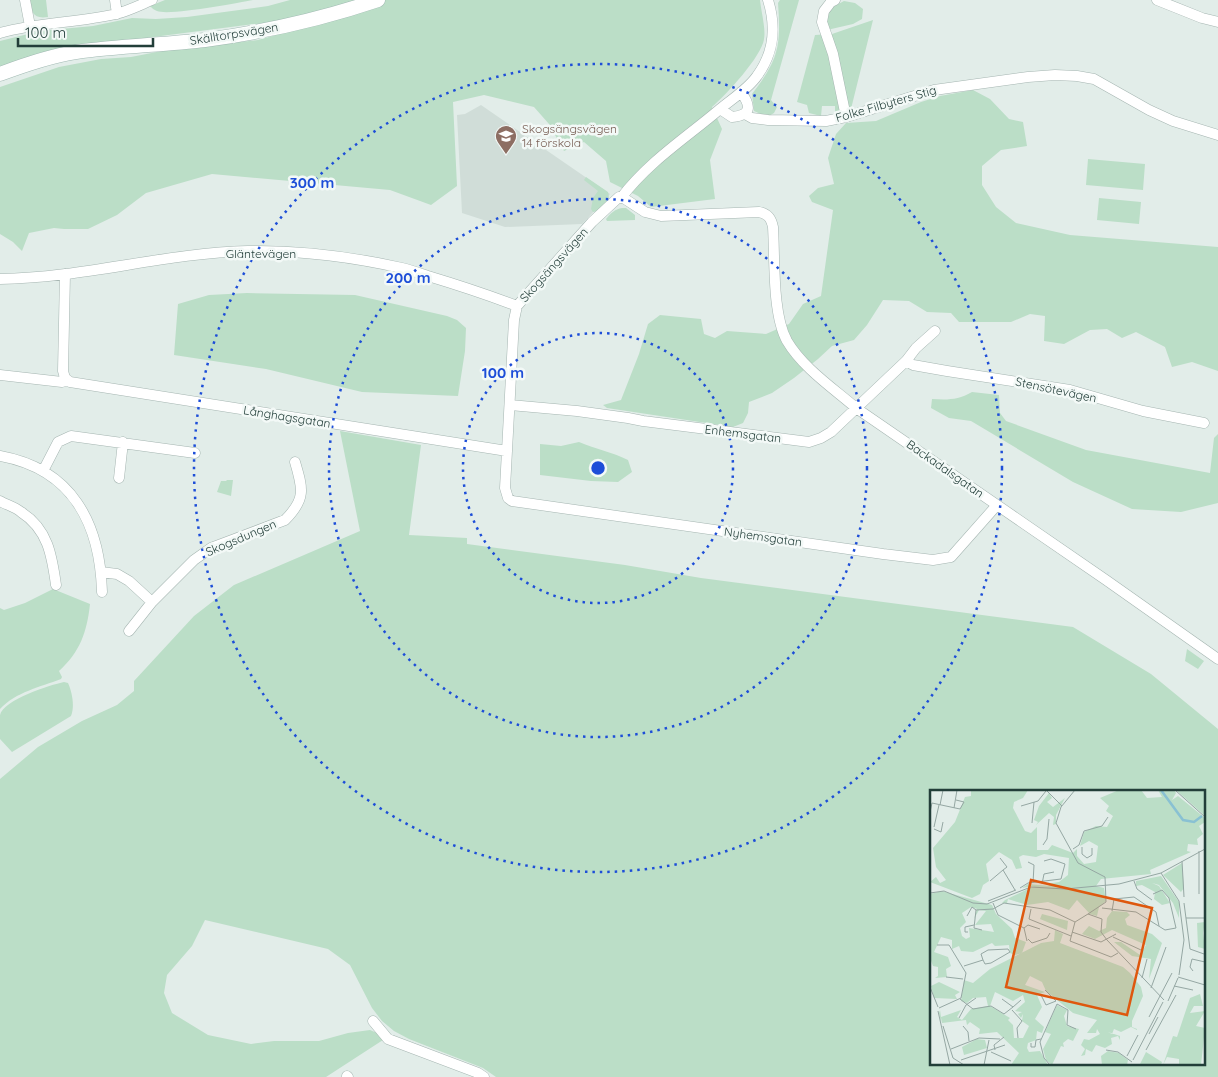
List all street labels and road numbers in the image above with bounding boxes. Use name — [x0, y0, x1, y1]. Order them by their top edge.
street label: Skälltorpsvägen — [189, 19, 279, 48]
street label: Folke Filbyters Stig — [834, 82, 938, 125]
street label: Skogsängsvägen — [516, 224, 591, 305]
street label: Gläntevägen — [226, 246, 296, 261]
street label: Stensötevägen — [1014, 374, 1098, 405]
street label: Långhagsgatan — [242, 402, 332, 431]
street label: Enhemsgatan — [704, 421, 782, 446]
street label: Backadalsgatan — [904, 436, 987, 501]
street label: Skogsdungen — [203, 516, 278, 559]
street label: Nyhemsgatan — [723, 524, 803, 549]

